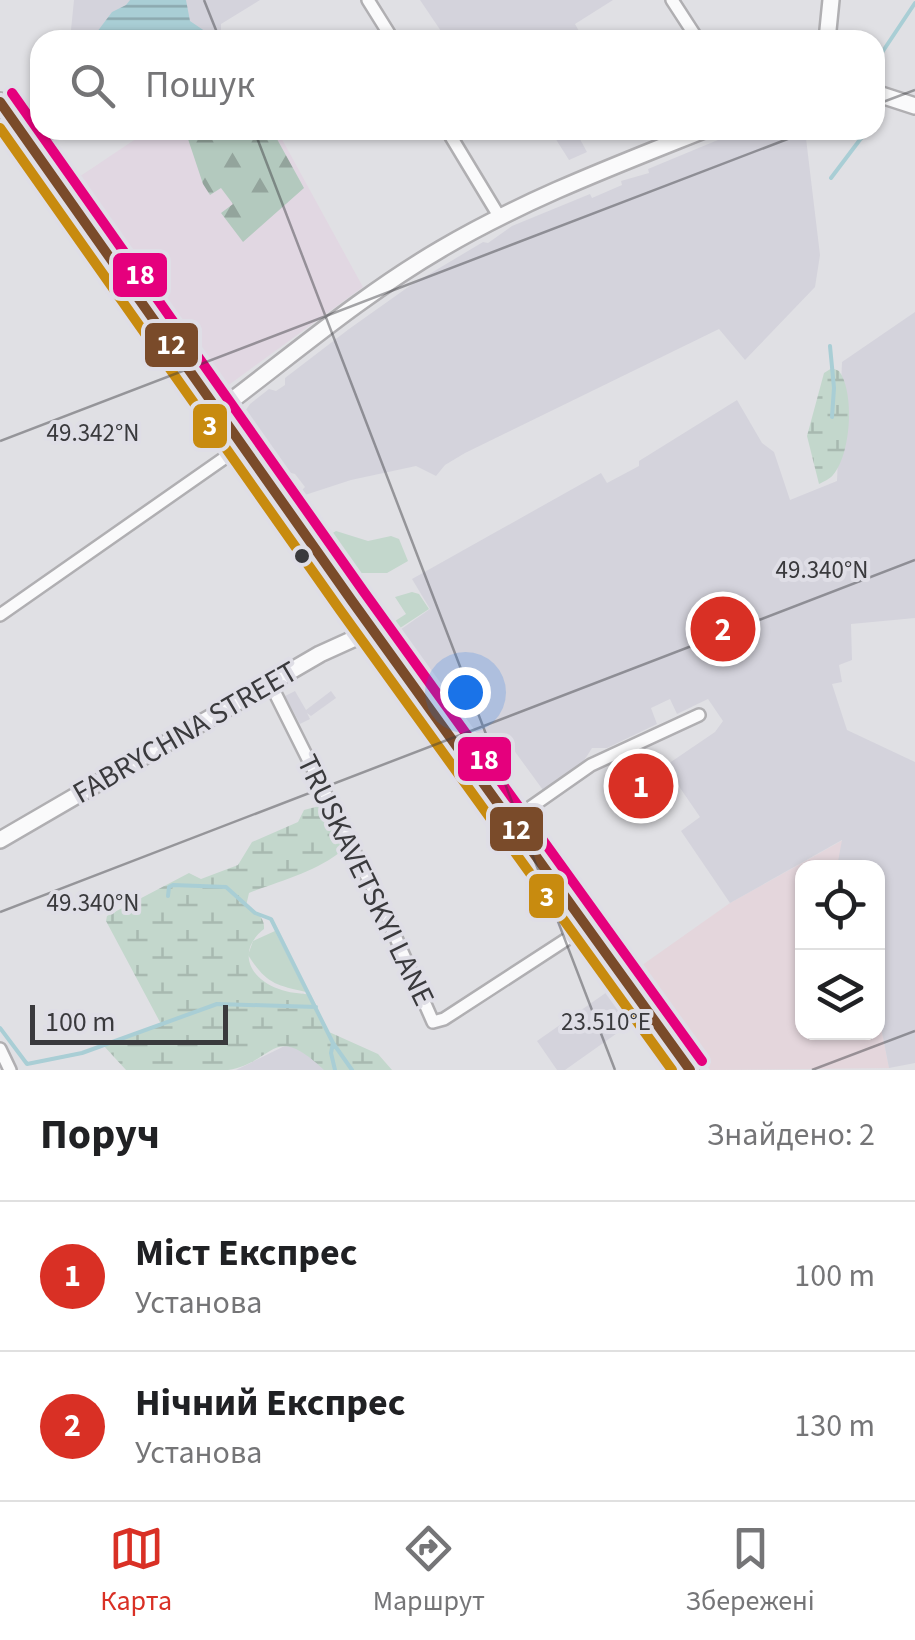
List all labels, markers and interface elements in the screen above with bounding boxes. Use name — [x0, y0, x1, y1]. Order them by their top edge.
search box — [30, 30, 885, 140]
icon: search — [65, 58, 120, 113]
text: Пошук — [145, 58, 255, 112]
line badge: 18 — [111, 251, 169, 299]
text: 18 — [125, 255, 155, 295]
line badge: 12 — [143, 321, 200, 369]
text: 12 — [156, 325, 186, 365]
line badge: 3 — [191, 402, 229, 450]
text: 3 — [203, 406, 217, 446]
text: 49.342°N — [47, 415, 139, 451]
unlabelled marker — [292, 546, 312, 566]
text: 49.340°N — [776, 552, 868, 588]
pin: 2 — [690, 592, 756, 666]
street label: FABRYCHNA STREET — [65, 651, 306, 814]
your location — [440, 667, 491, 718]
line badge: 18 — [456, 735, 513, 783]
text: 18 — [469, 740, 499, 780]
street label: TRUSKAVETSKYI LANE — [286, 747, 445, 1013]
pin: 1 — [608, 748, 674, 824]
line badge: 12 — [488, 805, 545, 853]
text: 12 — [501, 810, 531, 850]
map controls — [795, 860, 885, 1040]
button: locate — [795, 860, 885, 950]
line badge: 3 — [527, 872, 566, 920]
text: 3 — [540, 877, 554, 917]
text: 49.340°N — [47, 885, 139, 921]
button: layers — [795, 950, 885, 1040]
scale bar — [30, 1000, 228, 1044]
text: 100 m — [45, 1002, 116, 1042]
text: 23.510°E — [561, 1004, 651, 1040]
text: Поруч — [40, 1105, 160, 1165]
text: Знайдено: 2 — [707, 1112, 875, 1158]
text: Міст Експрес — [135, 1226, 358, 1280]
text: 1 — [64, 1253, 81, 1299]
text: 100 m — [794, 1253, 875, 1299]
text: Установа — [135, 1280, 262, 1326]
text: Нічний Експрес — [135, 1376, 405, 1430]
text: 2 — [64, 1403, 81, 1449]
text: 130 m — [794, 1403, 875, 1449]
text: Установа — [135, 1430, 262, 1476]
tab: Карта — [100, 1521, 172, 1621]
tab: Маршрут — [373, 1521, 485, 1621]
tab: Збережені — [686, 1521, 815, 1621]

